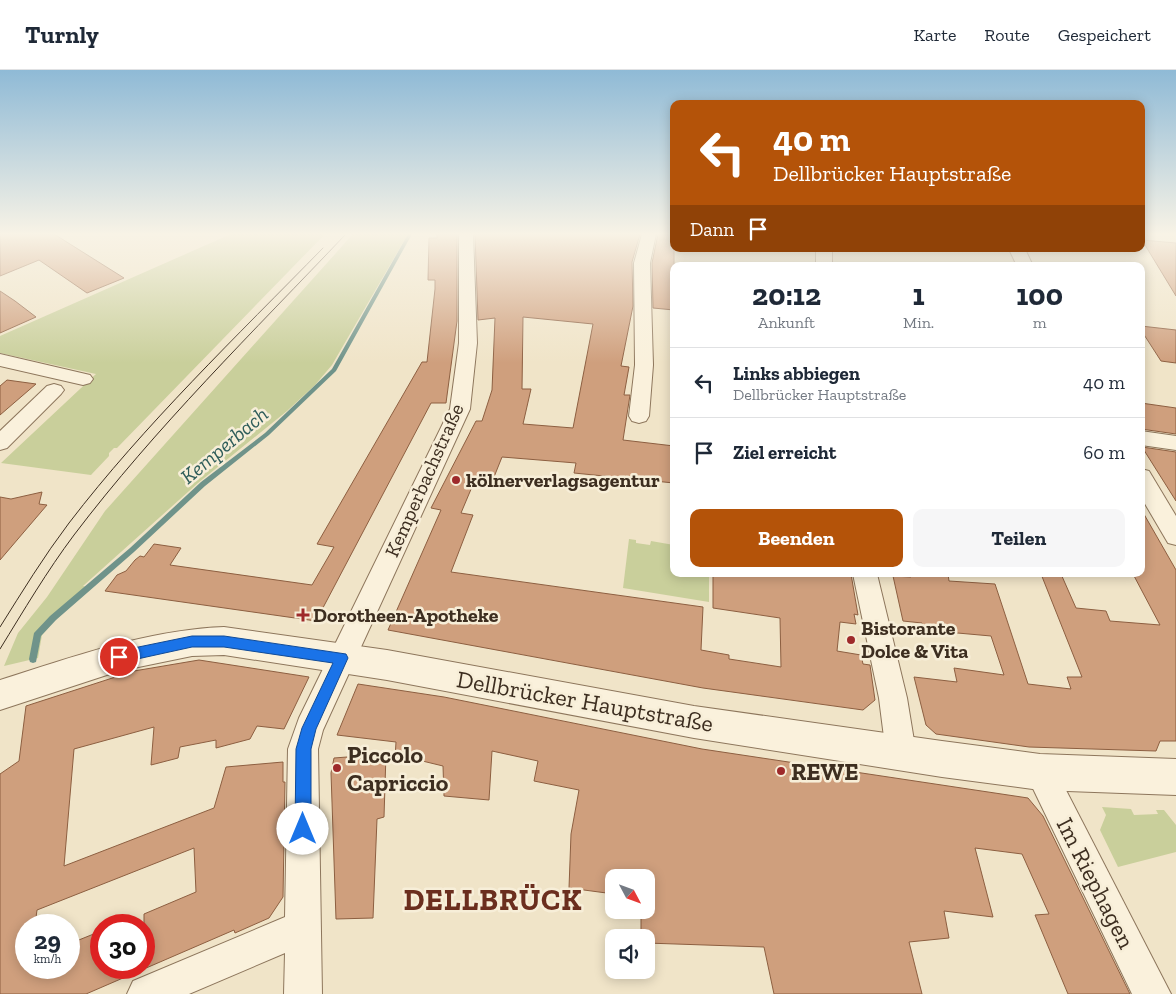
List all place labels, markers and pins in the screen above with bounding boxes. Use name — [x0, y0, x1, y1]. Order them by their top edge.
place label: kölnerverlagsagentur — [466, 468, 660, 492]
marker: kölnerverlagsagentur — [450, 474, 462, 486]
place label: Dorotheen-Apotheke — [313, 603, 499, 627]
marker: Dorotheen-Apotheke — [297, 609, 309, 621]
place label: Bistorante Dolce & Vita — [861, 616, 968, 663]
marker: Bistorante Dolce & Vita — [845, 634, 857, 646]
pin — [98, 636, 140, 678]
place label: Piccolo Capriccio — [347, 740, 449, 797]
place label: REWE — [791, 757, 859, 786]
marker: Piccolo Capriccio — [331, 762, 343, 774]
marker: REWE — [775, 765, 787, 777]

